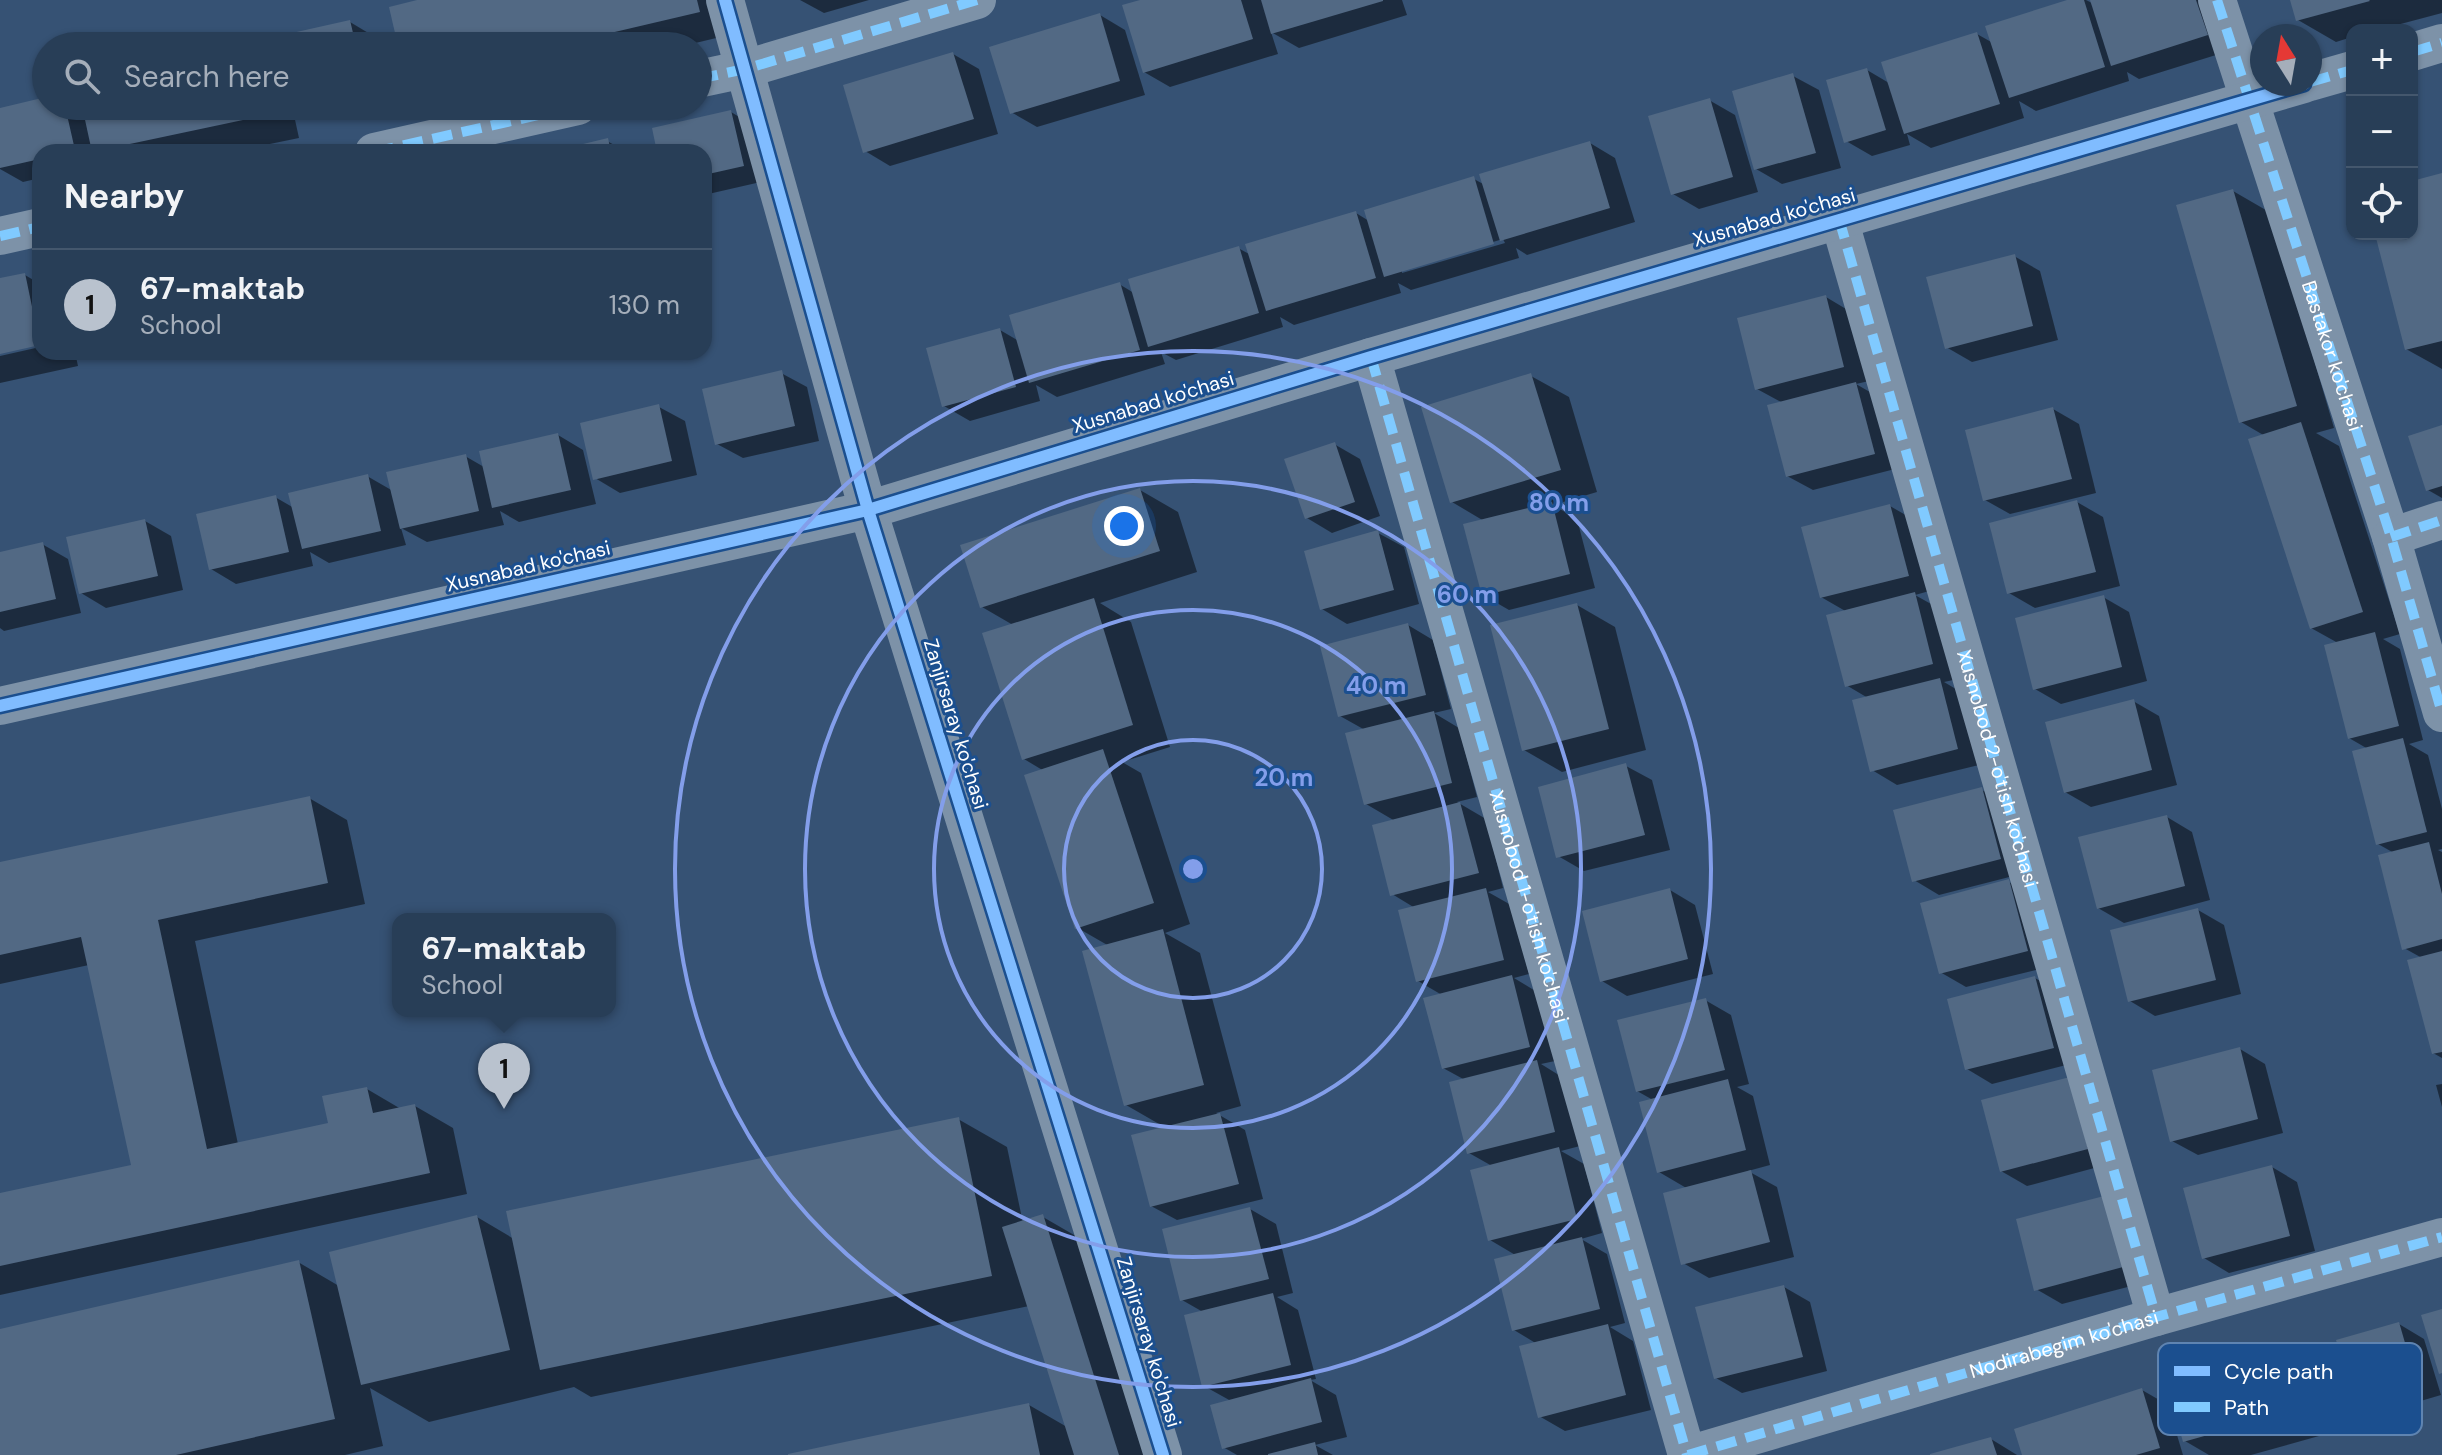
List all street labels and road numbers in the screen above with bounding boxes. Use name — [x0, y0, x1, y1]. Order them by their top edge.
street label: Xusnabad ko'chasi — [1690, 181, 1858, 253]
street label: Bastakor ko'chasi — [2296, 277, 2369, 434]
street label: Xusnabad ko'chasi — [1069, 365, 1237, 439]
street label: Xusnabad ko'chasi — [443, 534, 613, 598]
street label: Zanjirsaray ko'chasi — [918, 636, 994, 812]
street label: Xusnobod 2-o'tish ko'chasi — [1951, 647, 2044, 890]
street label: Xusnobod 1-o'tish ko'chasi — [1483, 787, 1575, 1026]
street label: Zanjirsaray ko'chasi — [1111, 1254, 1187, 1430]
street label: Nodirabegim ko'chasi — [1966, 1304, 2162, 1384]

